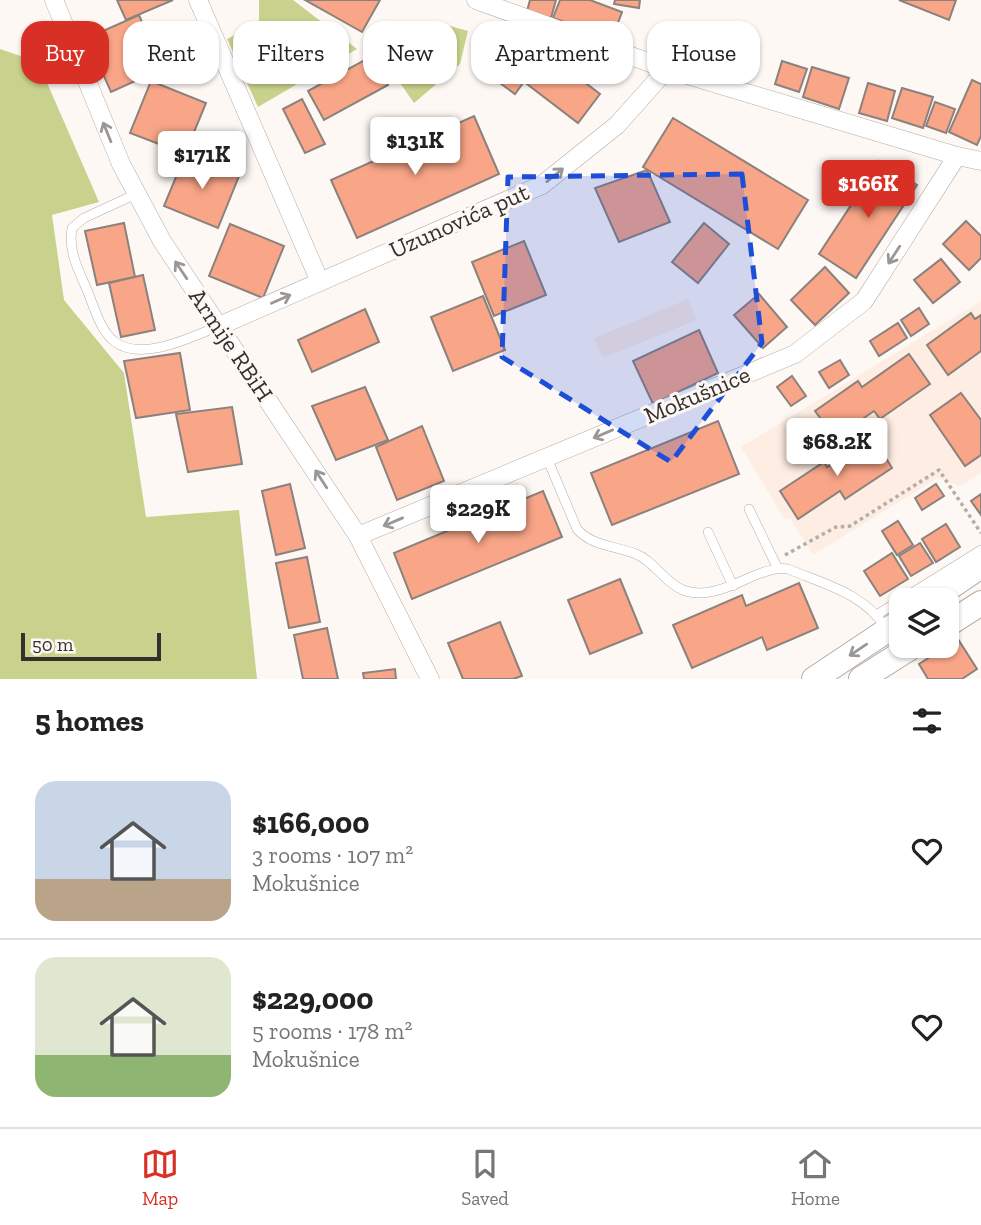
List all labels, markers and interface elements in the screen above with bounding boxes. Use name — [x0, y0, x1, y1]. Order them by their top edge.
chip: Buy — [21, 21, 109, 84]
chip: Rent — [123, 21, 219, 84]
chip: Filters — [233, 21, 349, 84]
chip: New — [363, 21, 457, 84]
chip: Apartment — [471, 21, 633, 84]
chip: House — [647, 21, 760, 84]
pin: $131K — [366, 118, 464, 177]
one-way arrow — [100, 122, 113, 143]
text: $131K — [386, 126, 444, 154]
pin: $171K — [153, 132, 251, 191]
text: $171K — [174, 140, 230, 168]
pin: $166K — [819, 160, 917, 220]
one-way arrow — [545, 167, 563, 182]
text: $166K — [838, 169, 898, 197]
street label: Uzunovića put — [385, 177, 533, 264]
one-way arrow — [886, 244, 900, 264]
one-way arrow — [174, 260, 188, 280]
street label: Armije RBiH — [183, 283, 280, 407]
one-way arrow — [270, 292, 291, 305]
street label: Mokušnice — [639, 359, 754, 430]
pin: $68.2K — [780, 419, 894, 478]
text: $68.2K — [802, 427, 872, 455]
one-way arrow — [593, 429, 615, 442]
one-way arrow — [314, 470, 328, 489]
pin: $229K — [429, 486, 527, 545]
text: $229K — [446, 494, 510, 522]
one-way arrow — [383, 516, 405, 529]
map controls — [889, 588, 959, 658]
button: layers — [889, 588, 959, 658]
scale bar — [21, 630, 161, 662]
text: 50 m — [32, 633, 73, 656]
one-way arrow — [848, 643, 868, 657]
icon: filters — [908, 702, 946, 740]
text: 5 homes — [35, 703, 144, 739]
text: $166,000 — [252, 805, 370, 841]
icon: home — [91, 809, 175, 893]
icon: heart — [908, 832, 946, 870]
text: 3 rooms · 107 m² — [252, 841, 413, 869]
text: Mokušnice — [252, 869, 360, 897]
text: $229,000 — [252, 981, 374, 1017]
icon: home — [91, 985, 175, 1069]
icon: heart — [908, 1008, 946, 1046]
text: 5 rooms · 178 m² — [252, 1017, 412, 1045]
text: Mokušnice — [252, 1045, 360, 1073]
tab: Map — [141, 1145, 179, 1210]
tab: Saved — [461, 1145, 509, 1210]
tab: Home — [791, 1145, 840, 1210]

